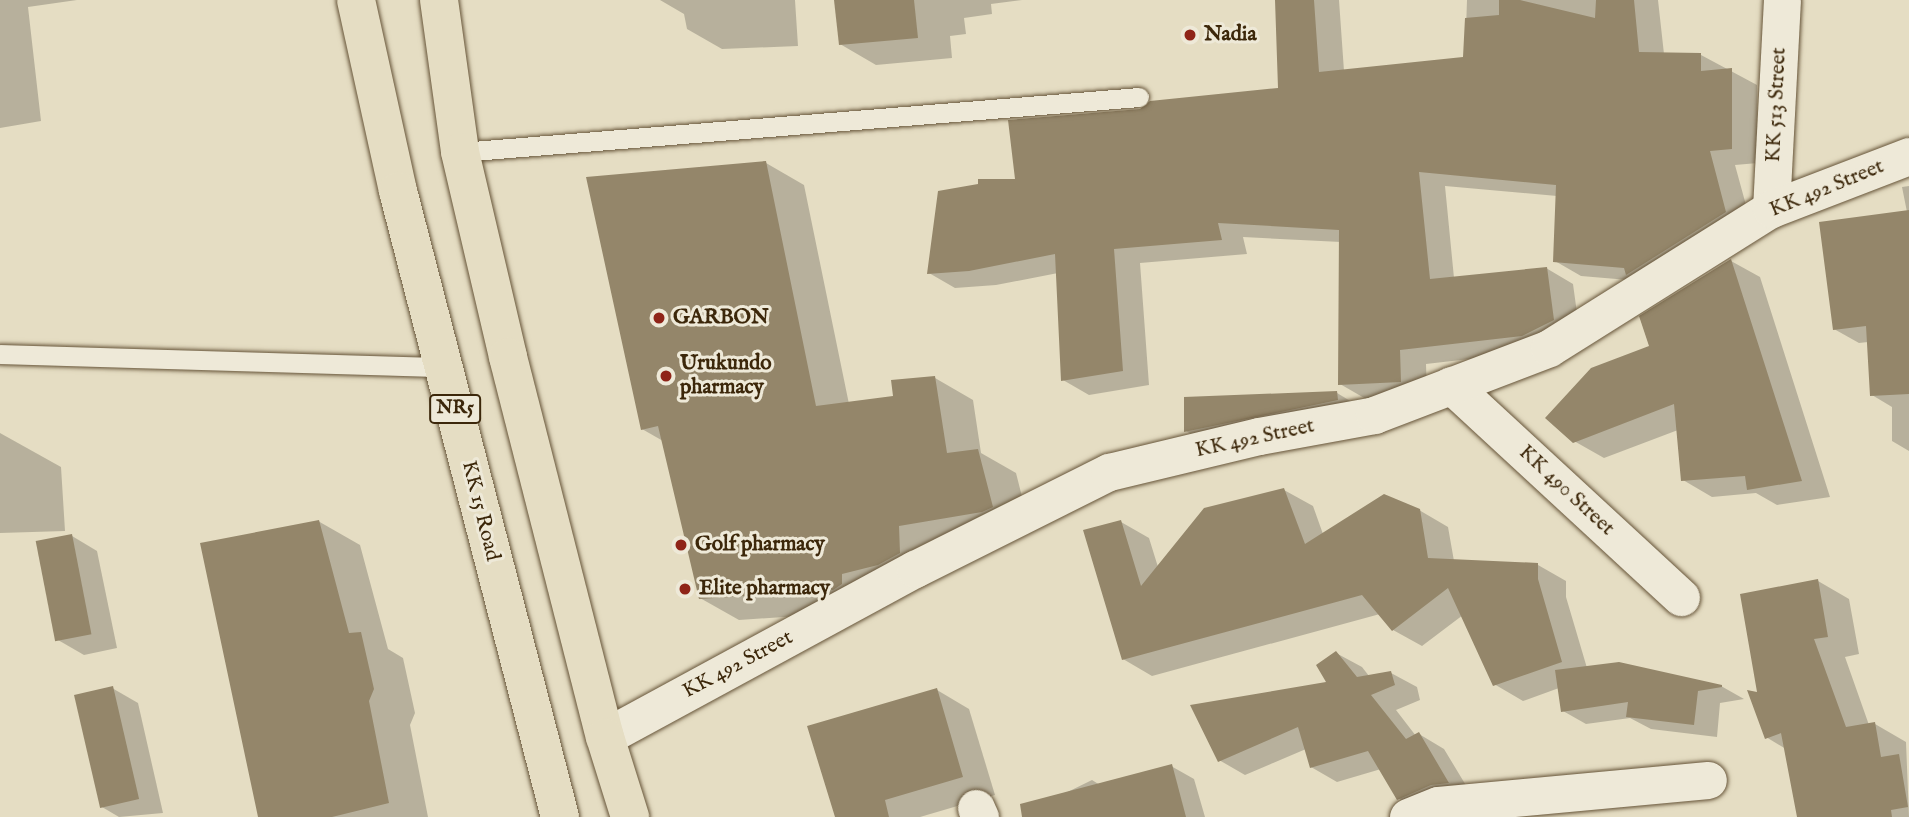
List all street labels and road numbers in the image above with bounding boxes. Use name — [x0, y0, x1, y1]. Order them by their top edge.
street label: KK 513 Street — [1761, 47, 1793, 163]
street label: KK 492 Street — [1766, 155, 1888, 223]
road number: NR5 — [429, 394, 481, 424]
street label: KK 492 Street — [1193, 414, 1317, 464]
street label: KK 490 Street — [1513, 440, 1619, 542]
street label: KK 15 Road — [455, 458, 505, 564]
street label: KK 492 Street — [679, 625, 797, 705]

